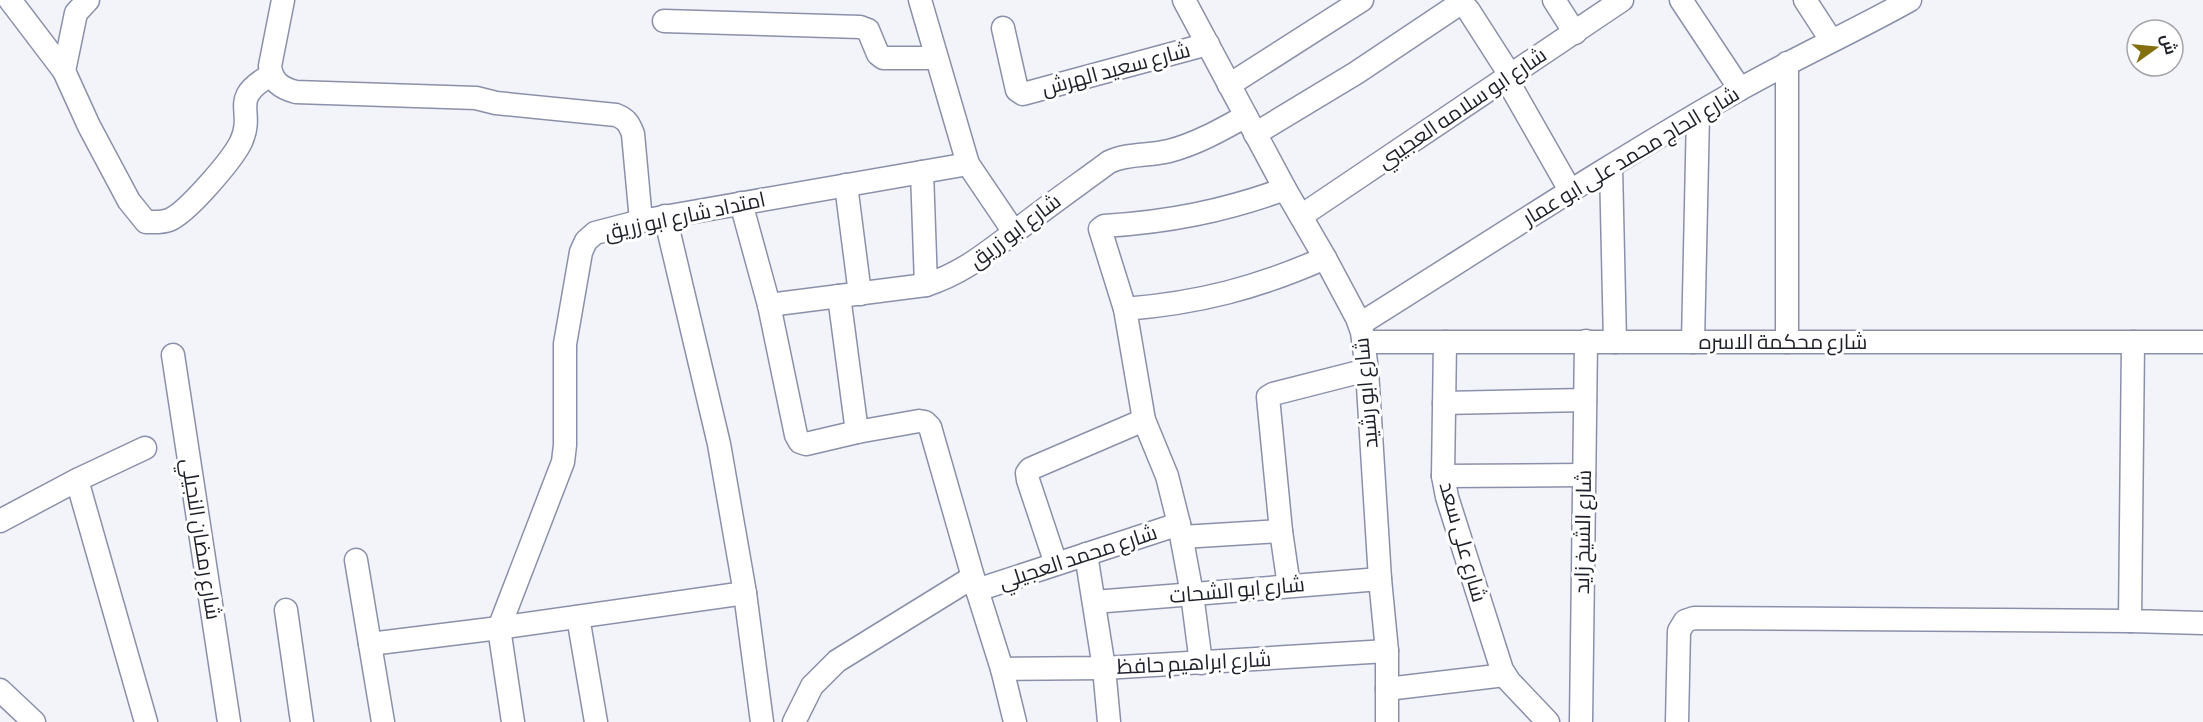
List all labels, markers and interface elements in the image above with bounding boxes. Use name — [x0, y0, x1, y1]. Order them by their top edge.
north arrow — [2125, 18, 2185, 78]
text: ش — [2157, 32, 2180, 57]
street label: شارع سعيد الهرش — [1040, 40, 1193, 102]
street label: شارع ابو سلامه العجيبي — [1374, 44, 1553, 177]
street label: شارع الحاج محمد على ابو عمار — [1519, 83, 1745, 232]
street label: امتداد شارع ابو زريق — [603, 189, 768, 247]
street label: شارع ابو زريق — [966, 190, 1067, 275]
street label: شارع محكمة الاسره — [1699, 332, 1867, 356]
street label: شارع ابو رشيد — [1351, 336, 1385, 449]
street label: شارع رمضان النجيلي — [172, 457, 224, 622]
street label: شارع الشيخ زايد — [1572, 470, 1598, 594]
street label: شارع على سعد — [1432, 480, 1490, 606]
street label: شارع محمد العجيلي — [997, 522, 1161, 598]
street label: شارع ابو الشحات — [1168, 574, 1306, 610]
street label: شارع ابراهيم حافظ — [1116, 649, 1272, 681]

